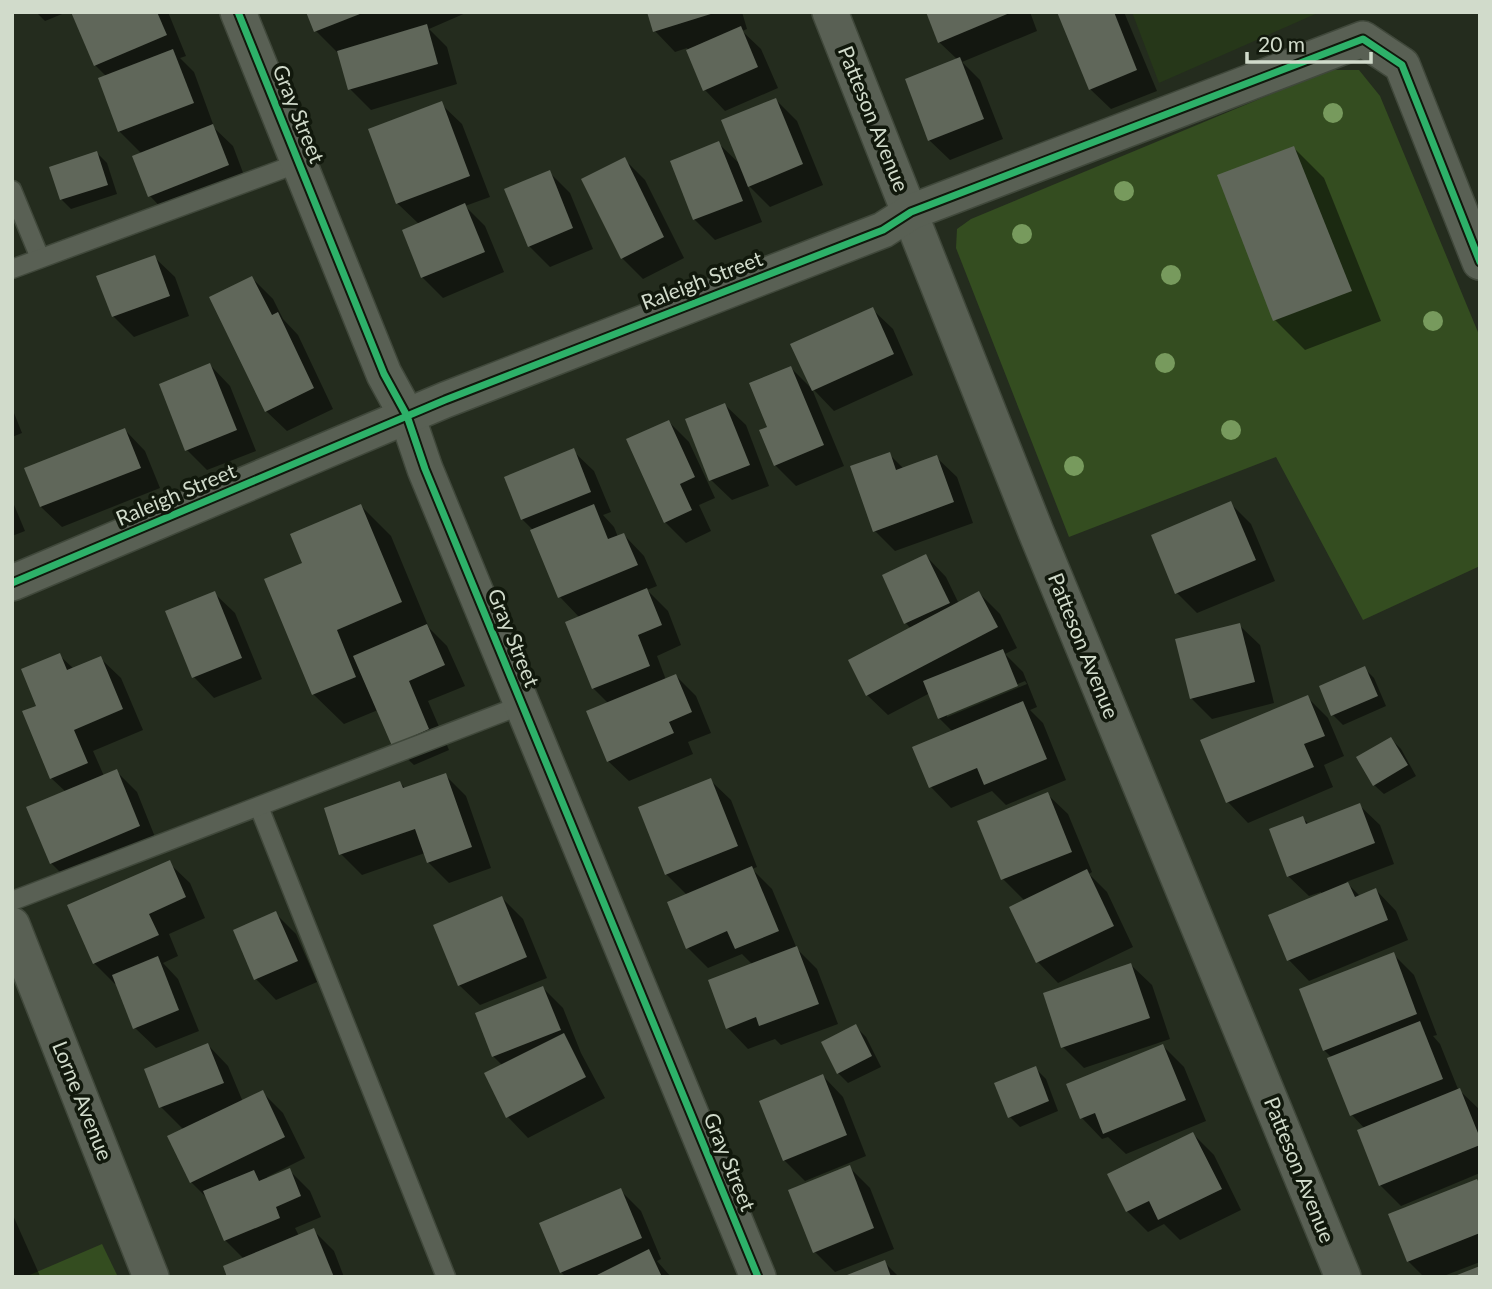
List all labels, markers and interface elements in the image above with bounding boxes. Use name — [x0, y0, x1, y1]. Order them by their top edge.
scale bar — [1247, 21, 1371, 65]
text: 20 m — [1258, 31, 1305, 56]
street label: Patteson Avenue — [834, 42, 915, 195]
street label: Gray Street — [268, 61, 331, 167]
street label: Raleigh Street — [637, 245, 766, 314]
street label: Raleigh Street — [112, 457, 240, 530]
street label: Patteson Avenue — [1044, 569, 1125, 722]
street label: Gray Street — [483, 585, 546, 691]
street label: Lorne Avenue — [48, 1037, 119, 1164]
street label: Patteson Avenue — [1260, 1093, 1341, 1246]
street label: Gray Street — [699, 1109, 762, 1215]

